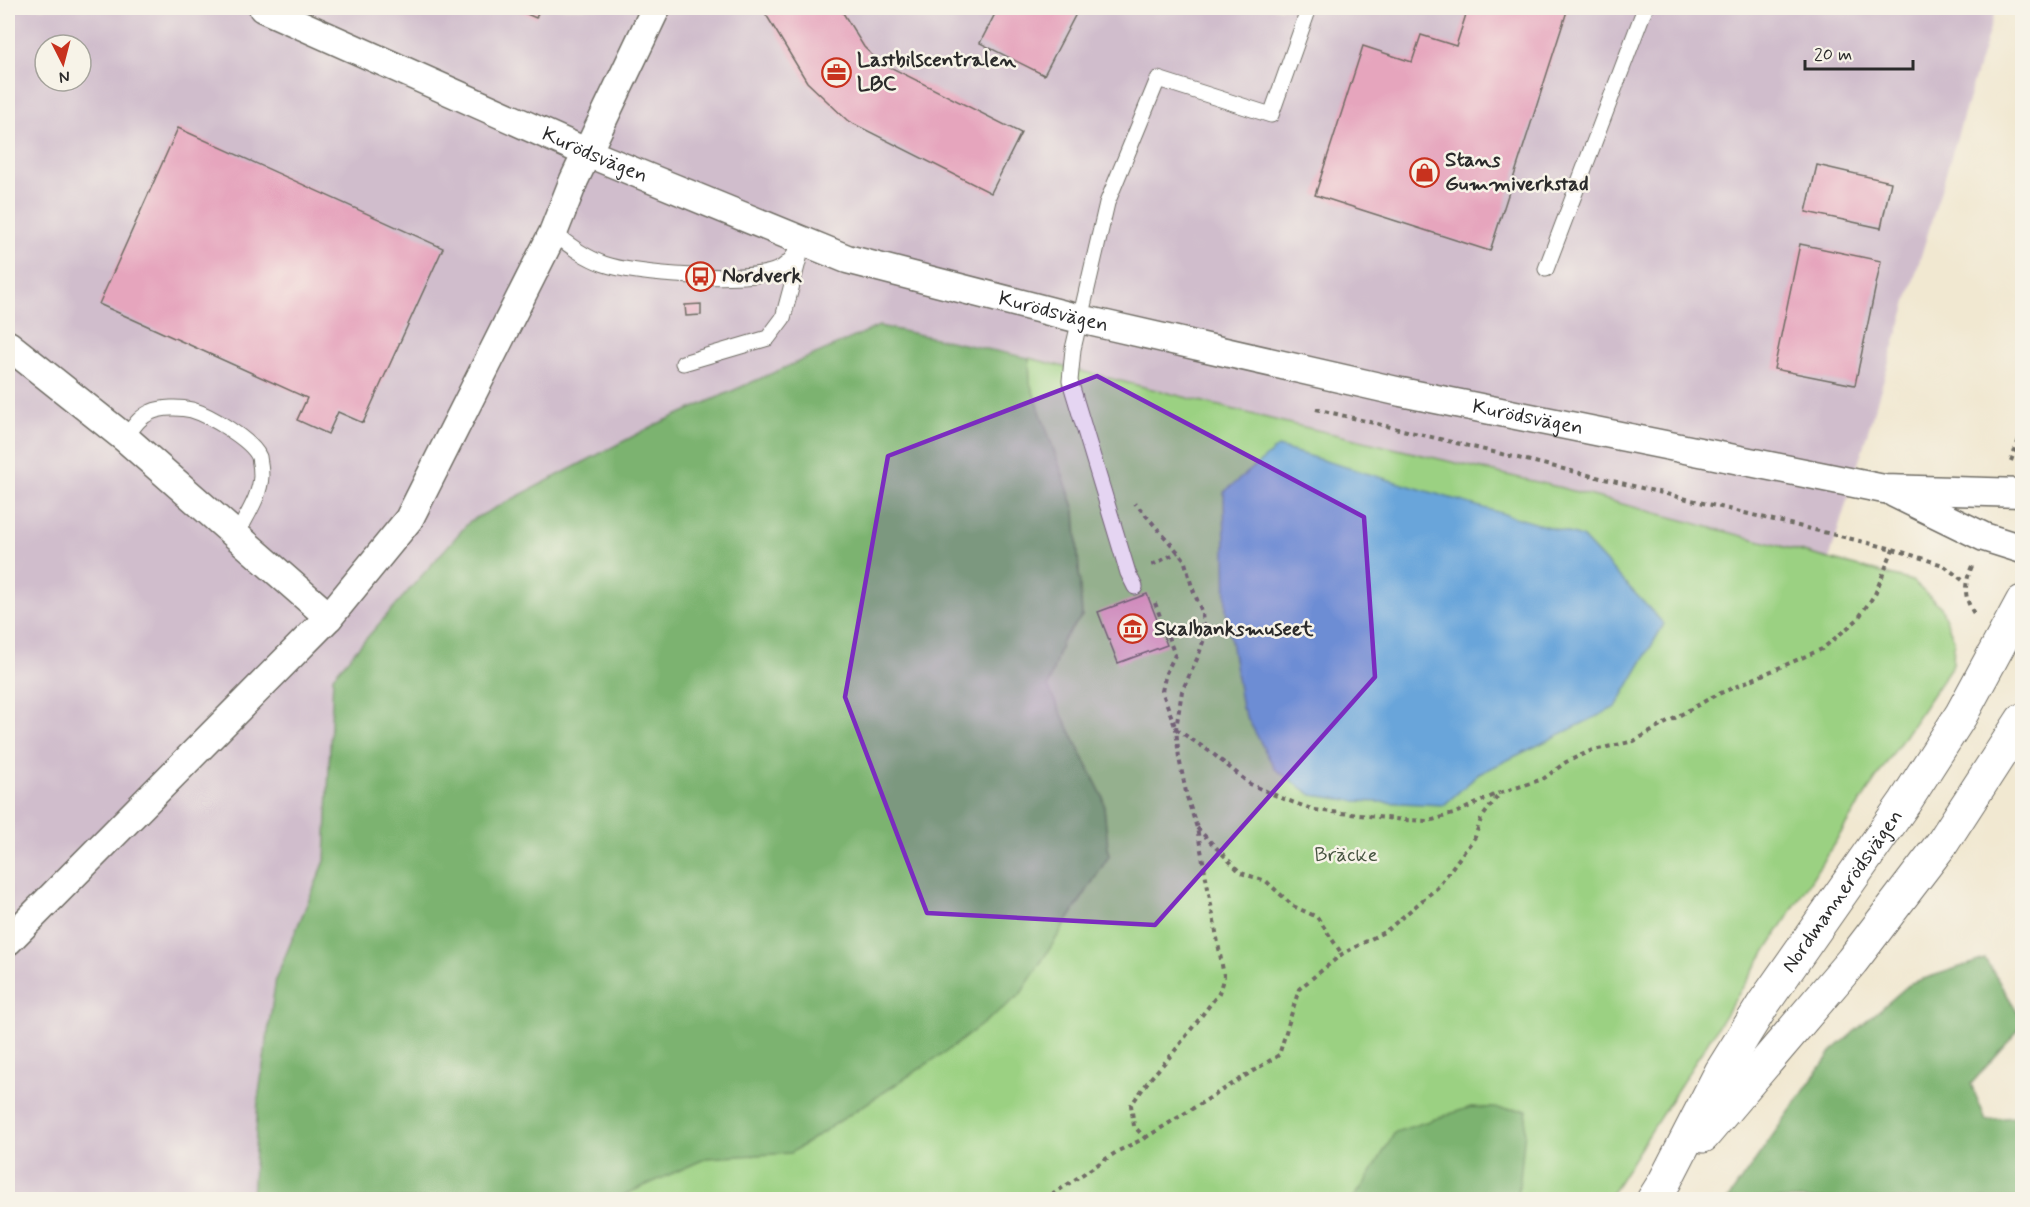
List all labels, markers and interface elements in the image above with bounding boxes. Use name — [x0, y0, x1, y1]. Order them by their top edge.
north arrow — [33, 33, 93, 93]
scale bar — [1805, 33, 1913, 71]
text: 20 m — [1814, 43, 1852, 67]
place label: Lastbilscentralen LBC — [857, 46, 1017, 98]
office icon: Lastbilscentralen LBC — [820, 56, 852, 88]
text: N — [58, 65, 71, 87]
street label: Kurödsvägen — [537, 120, 652, 190]
place label: Stans Gummiverkstad — [1445, 146, 1589, 198]
shop icon: Stans Gummiverkstad — [1408, 156, 1440, 188]
bus stop icon: Nordverk — [685, 260, 717, 292]
place label: Nordverk — [722, 262, 802, 290]
street label: Kurödsvägen — [996, 285, 1111, 339]
street label: Kurödsvägen — [1470, 393, 1586, 442]
museum icon: Skalbanksmuseet — [1117, 613, 1149, 645]
place label: Skalbanksmuseet — [1154, 615, 1314, 643]
street label: Nordmannerödsvägen — [1775, 804, 1910, 978]
park label: Bräcke — [1314, 841, 1378, 869]

